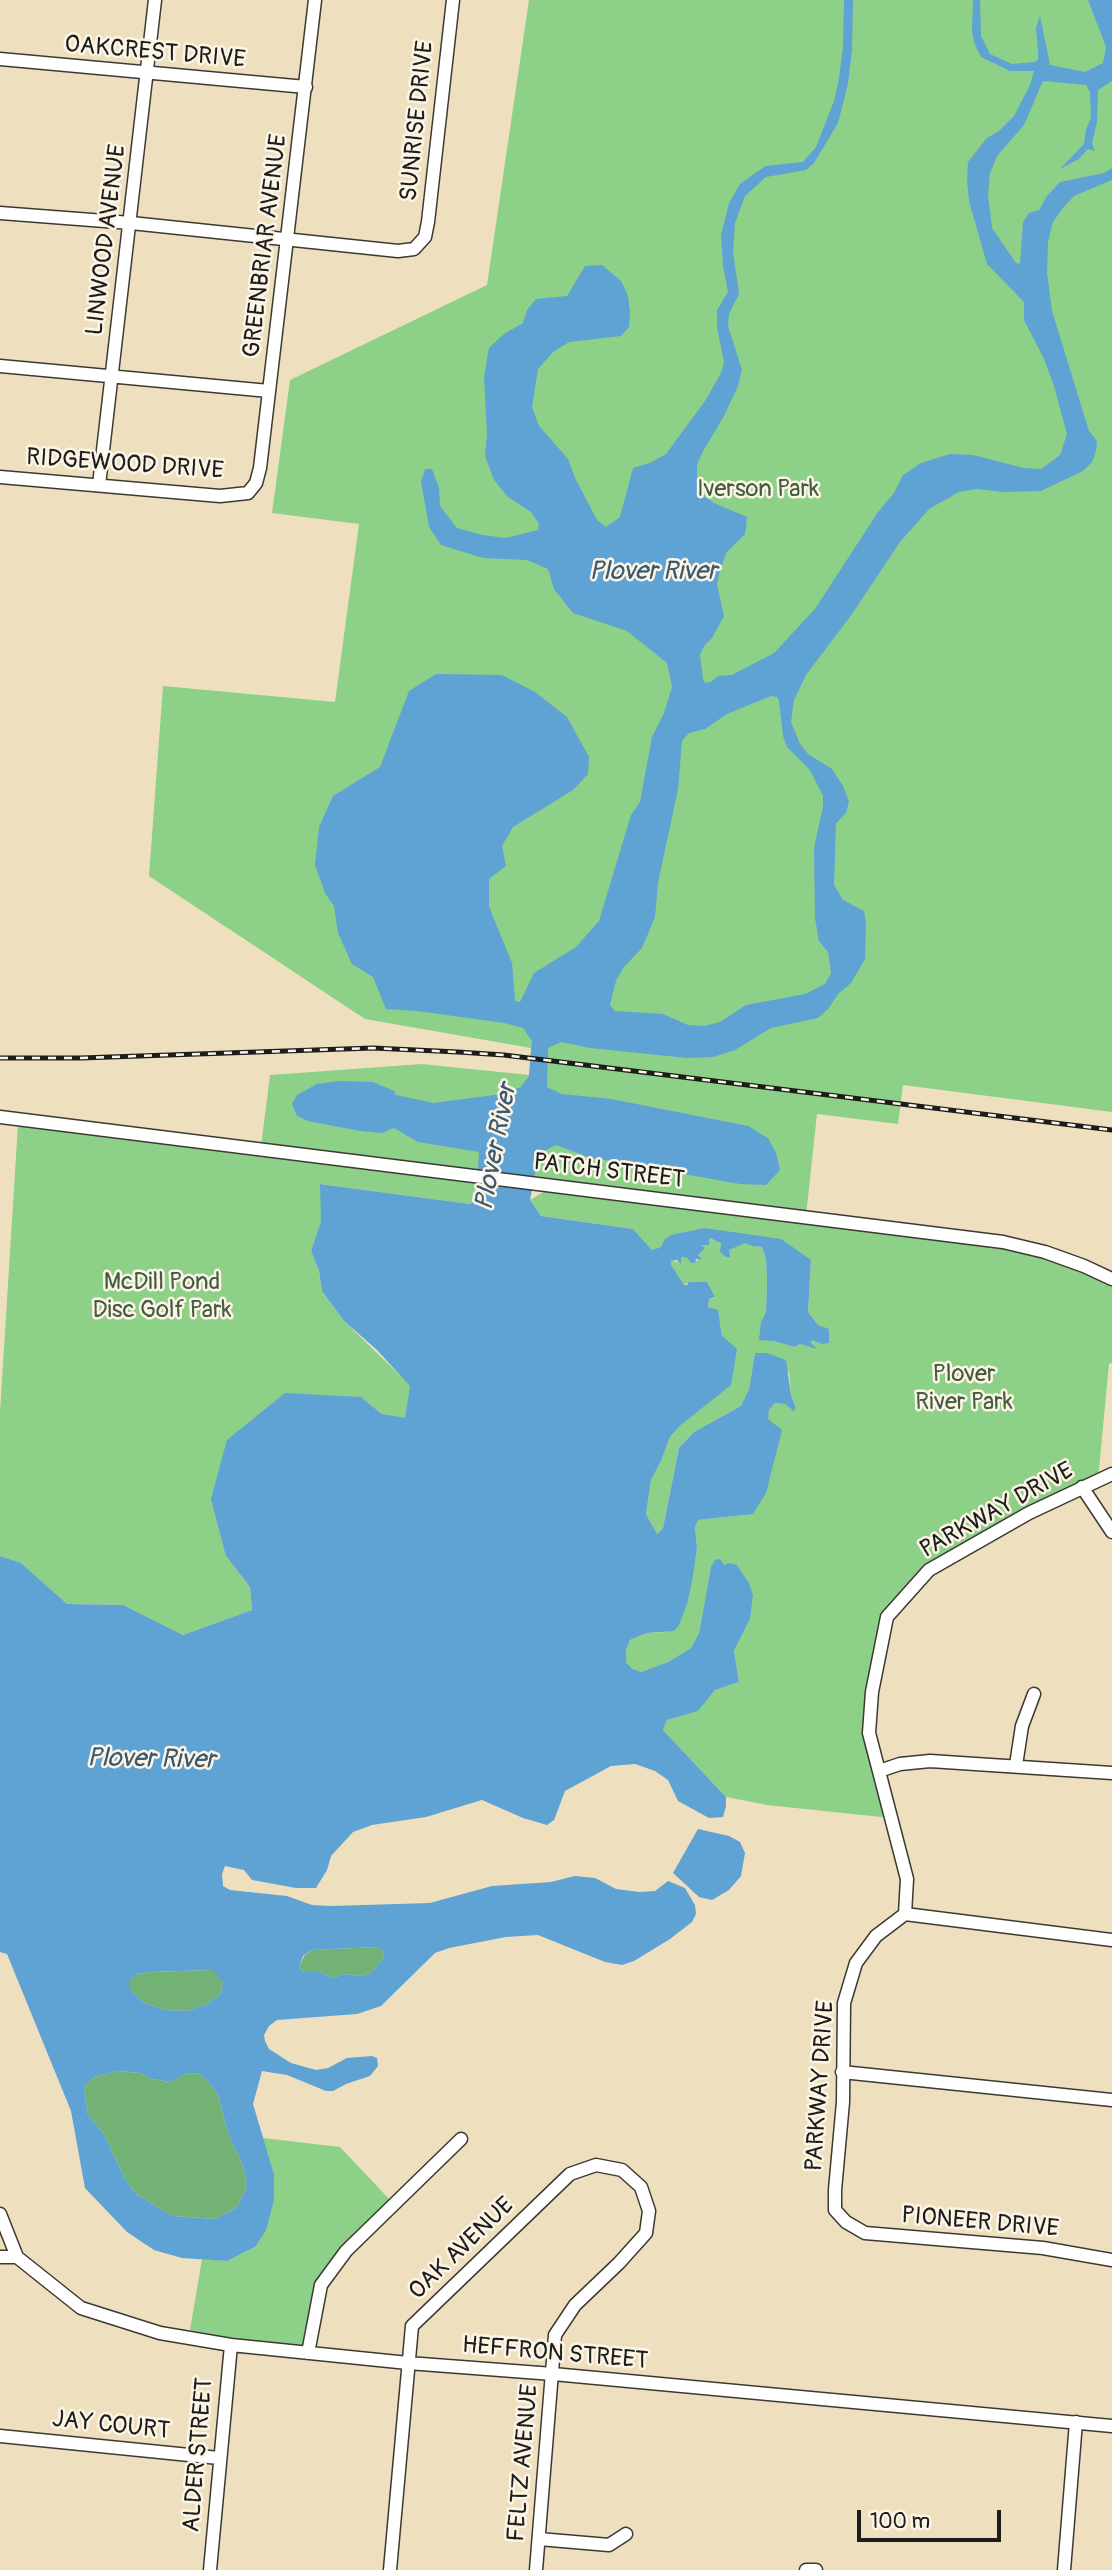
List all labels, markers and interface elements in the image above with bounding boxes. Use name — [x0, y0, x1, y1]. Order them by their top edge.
street label: OAKCREST DRIVE — [63, 31, 247, 75]
street label: SUNRISE DRIVE — [395, 39, 441, 203]
street label: GREENBRIAR AVENUE — [238, 133, 294, 359]
street label: LINWOOD AVENUE — [81, 143, 133, 337]
street label: RIDGEWOOD DRIVE — [25, 444, 225, 486]
park label: Iverson Park — [697, 476, 819, 504]
water label: Plover River — [589, 556, 717, 588]
water label: Plover River — [469, 1081, 525, 1213]
street label: PATCH STREET — [532, 1148, 686, 1196]
park label: McDill Pond Disc Golf Park — [93, 1269, 231, 1325]
park label: Plover River Park — [915, 1361, 1013, 1417]
street label: PARKWAY DRIVE — [915, 1457, 1079, 1565]
water label: Plover River — [87, 1743, 215, 1777]
street label: PARKWAY DRIVE — [801, 2000, 841, 2172]
street label: OAK AVENUE — [403, 2192, 521, 2306]
street label: PIONEER DRIVE — [900, 2202, 1060, 2244]
street label: HEFFRON STREET — [461, 2332, 649, 2376]
street label: ALDER STREET — [178, 2376, 220, 2534]
street label: FELTZ AVENUE — [503, 2383, 545, 2543]
street label: JAY COURT — [51, 2405, 171, 2447]
scale bar — [860, 2496, 1004, 2540]
text: 100 m — [870, 2508, 930, 2535]

